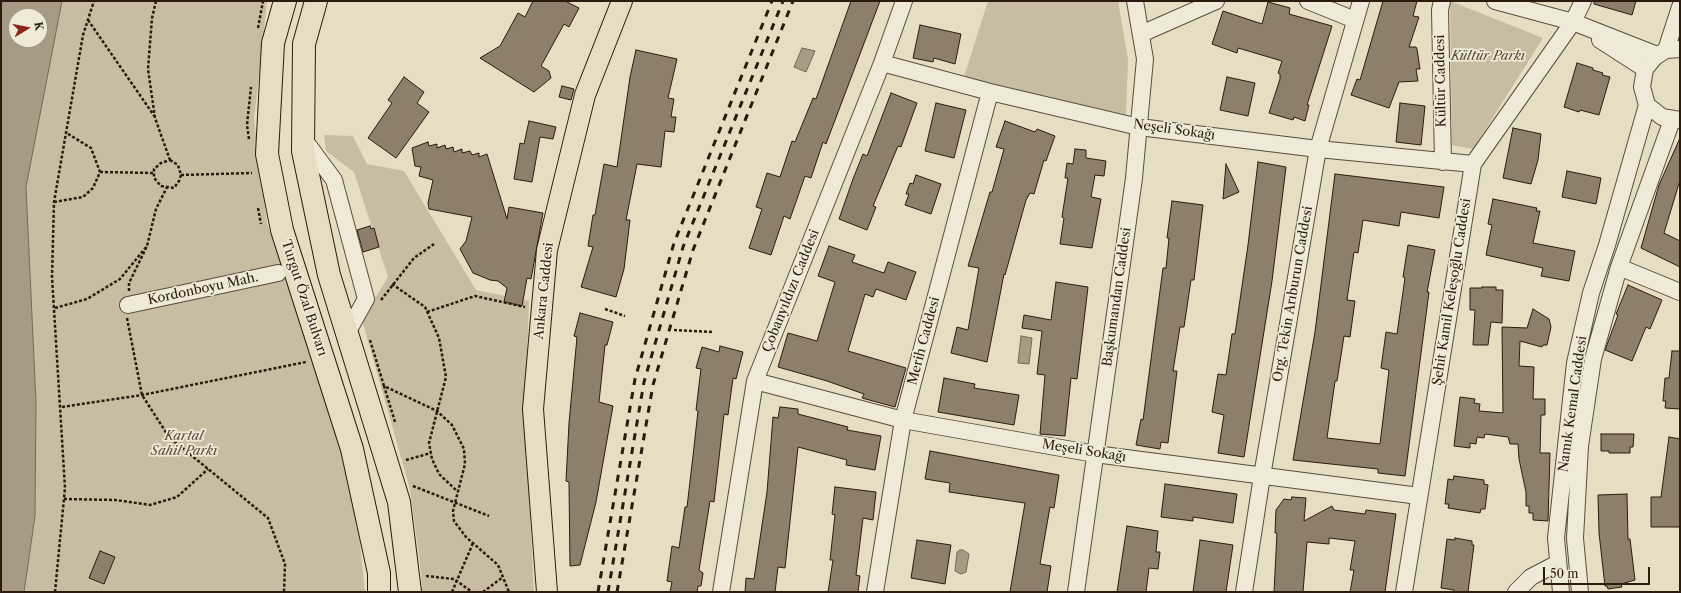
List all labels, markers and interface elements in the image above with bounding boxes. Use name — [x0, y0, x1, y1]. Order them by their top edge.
north arrow — [8, 8, 48, 48]
text: K — [31, 21, 46, 32]
street label: Kültür Caddesi — [1432, 35, 1450, 127]
park label: Kültür Parkı — [1451, 48, 1525, 64]
street label: Neşeli Sokağı — [1132, 117, 1216, 143]
street label: Şehit Kamil Keleşoğlu Caddesi — [1430, 197, 1474, 387]
street label: Org. Tekin Arıburun Caddesi — [1270, 205, 1316, 383]
street label: Başkumandan Caddesi — [1100, 226, 1134, 368]
street label: Çobanyıldızı Caddesi — [759, 227, 823, 355]
street label: Turgut Özal Bulvarı — [278, 238, 330, 358]
street label: Ankara Caddesi — [531, 242, 557, 340]
street label: Kordonboyu Mah. — [146, 270, 260, 308]
street label: Merih Caddesi — [905, 295, 943, 387]
street label: Namık Kemal Caddesi — [1556, 335, 1590, 473]
park label: Kartal Sahil Parkı — [151, 428, 217, 459]
street label: Meşeli Sokağı — [1041, 437, 1127, 465]
scale bar — [1545, 559, 1652, 585]
text: 50 m — [1550, 566, 1579, 581]

